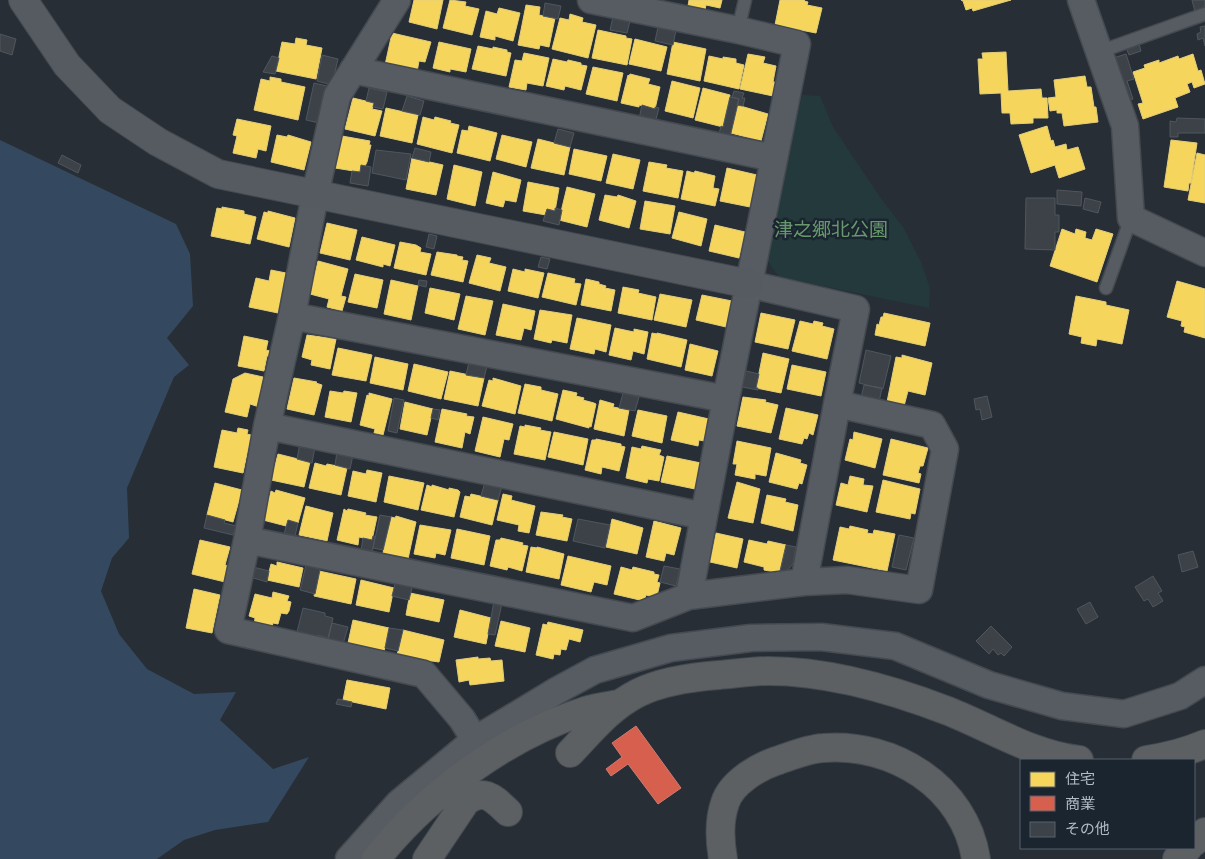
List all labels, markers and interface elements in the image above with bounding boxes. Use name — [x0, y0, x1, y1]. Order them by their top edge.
park label: 津之郷北公園 — [774, 217, 888, 241]
legend — [1020, 759, 1195, 849]
text: 住宅 — [1065, 769, 1095, 788]
text: 商業 — [1065, 794, 1095, 813]
text: その他 — [1065, 819, 1110, 838]

